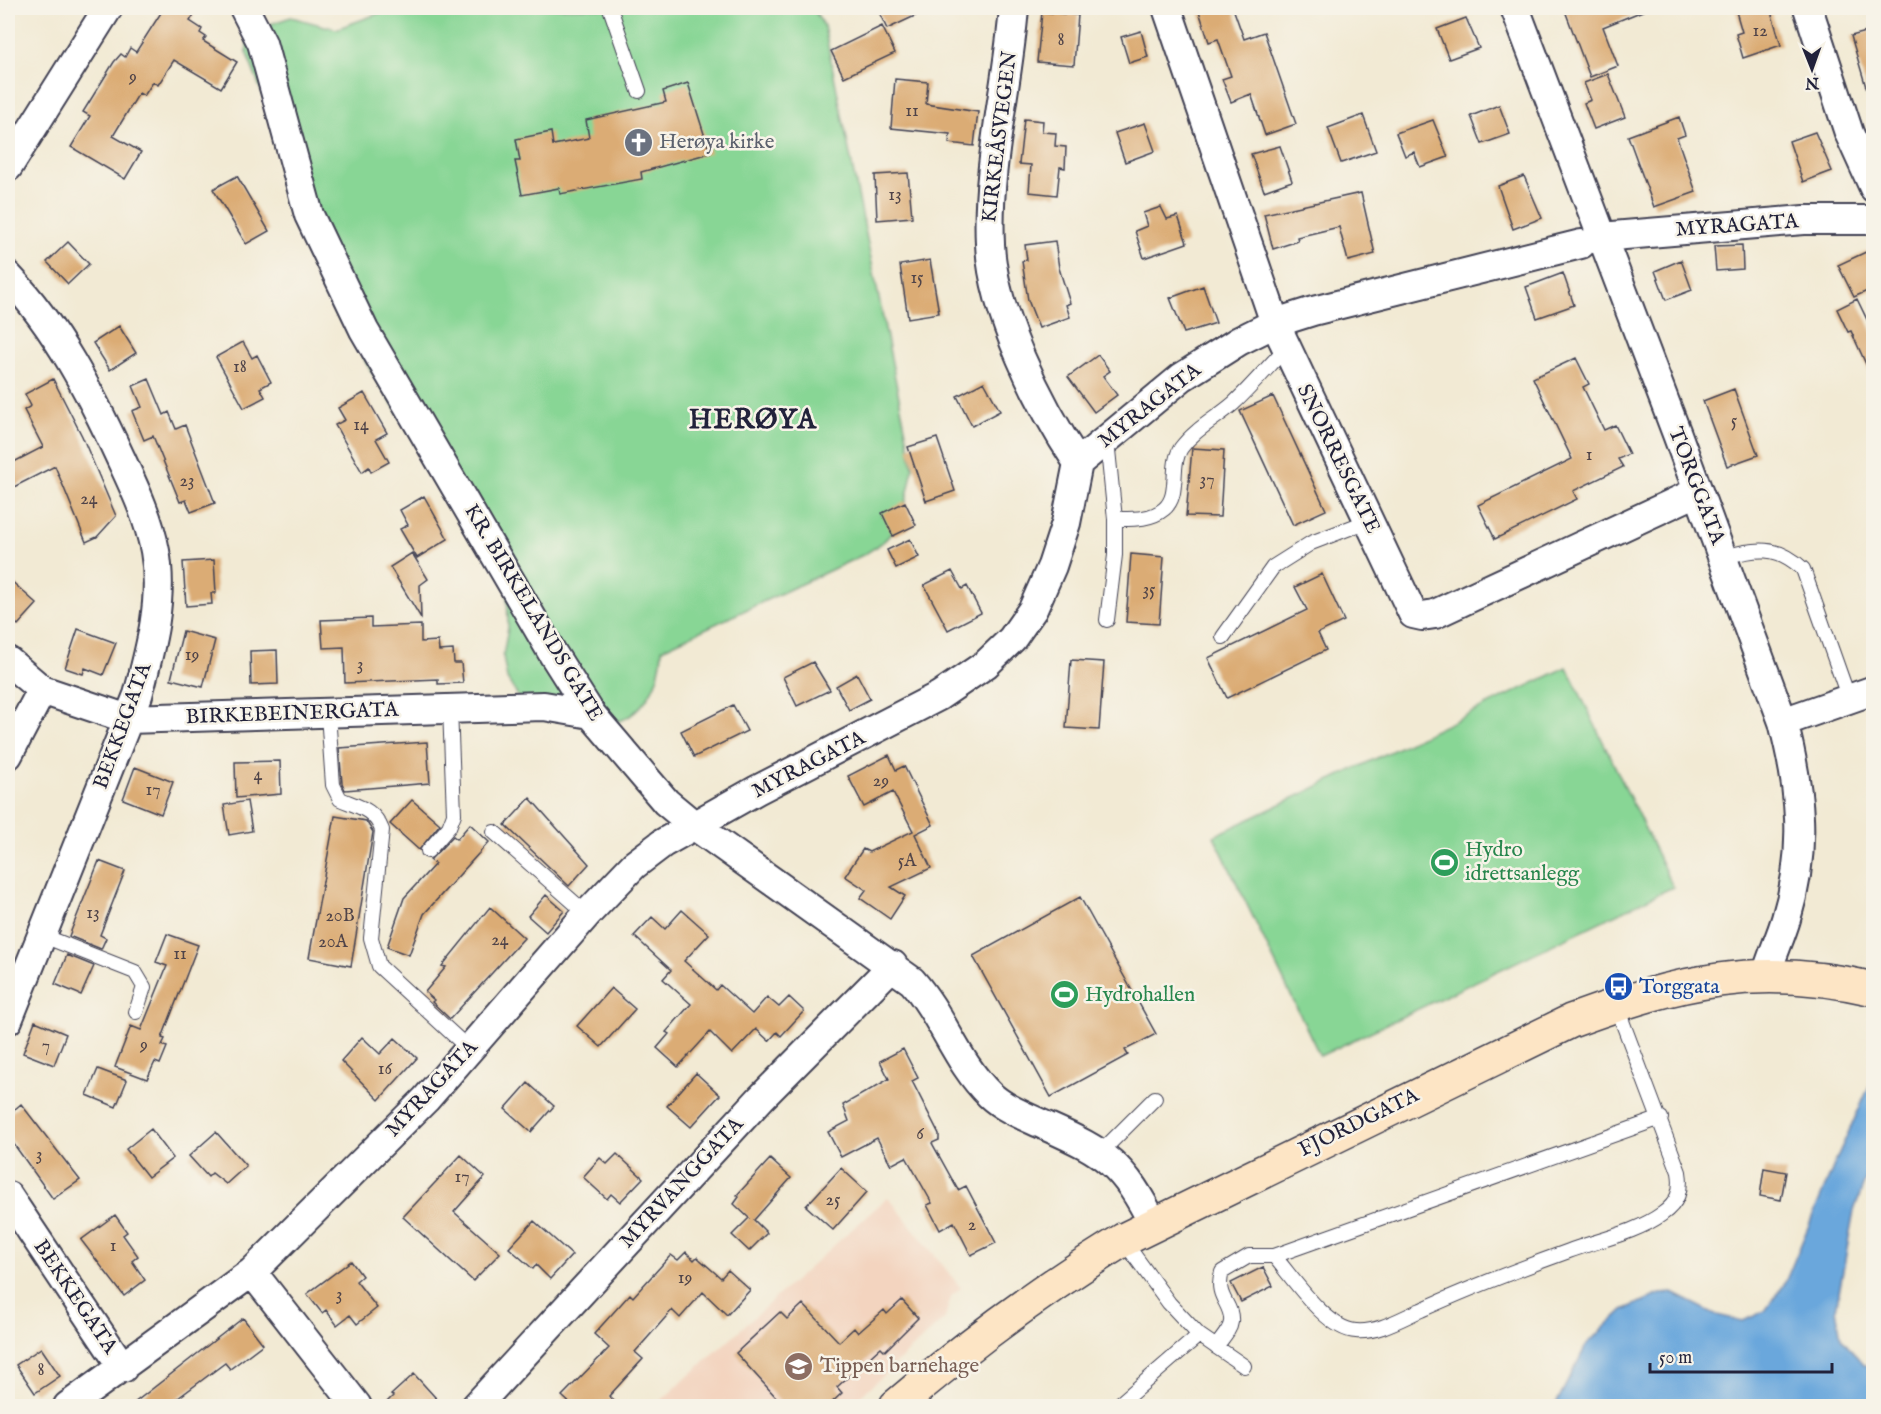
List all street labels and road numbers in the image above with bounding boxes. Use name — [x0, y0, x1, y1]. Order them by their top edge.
street label: KIRKEÅSVEGEN — [975, 50, 1024, 224]
street label: MYRAGATA — [1675, 208, 1800, 244]
street label: MYRAGATA — [1093, 357, 1208, 455]
street label: SNORRESGATE — [1290, 380, 1386, 538]
street label: TORGGATA — [1661, 423, 1731, 549]
street label: KR. BIRKELANDS GATE — [457, 500, 609, 726]
street label: BEKKEGATA — [88, 658, 159, 793]
street label: BIRKEBEINERGATA — [185, 697, 400, 731]
street label: MYRAGATA — [748, 725, 871, 805]
street label: MYRAGATA — [380, 1034, 484, 1143]
street label: FJORDGATA — [1294, 1082, 1424, 1164]
street label: MYRVANGGATA — [614, 1111, 750, 1254]
street label: BEKKEGATA — [27, 1235, 124, 1360]

